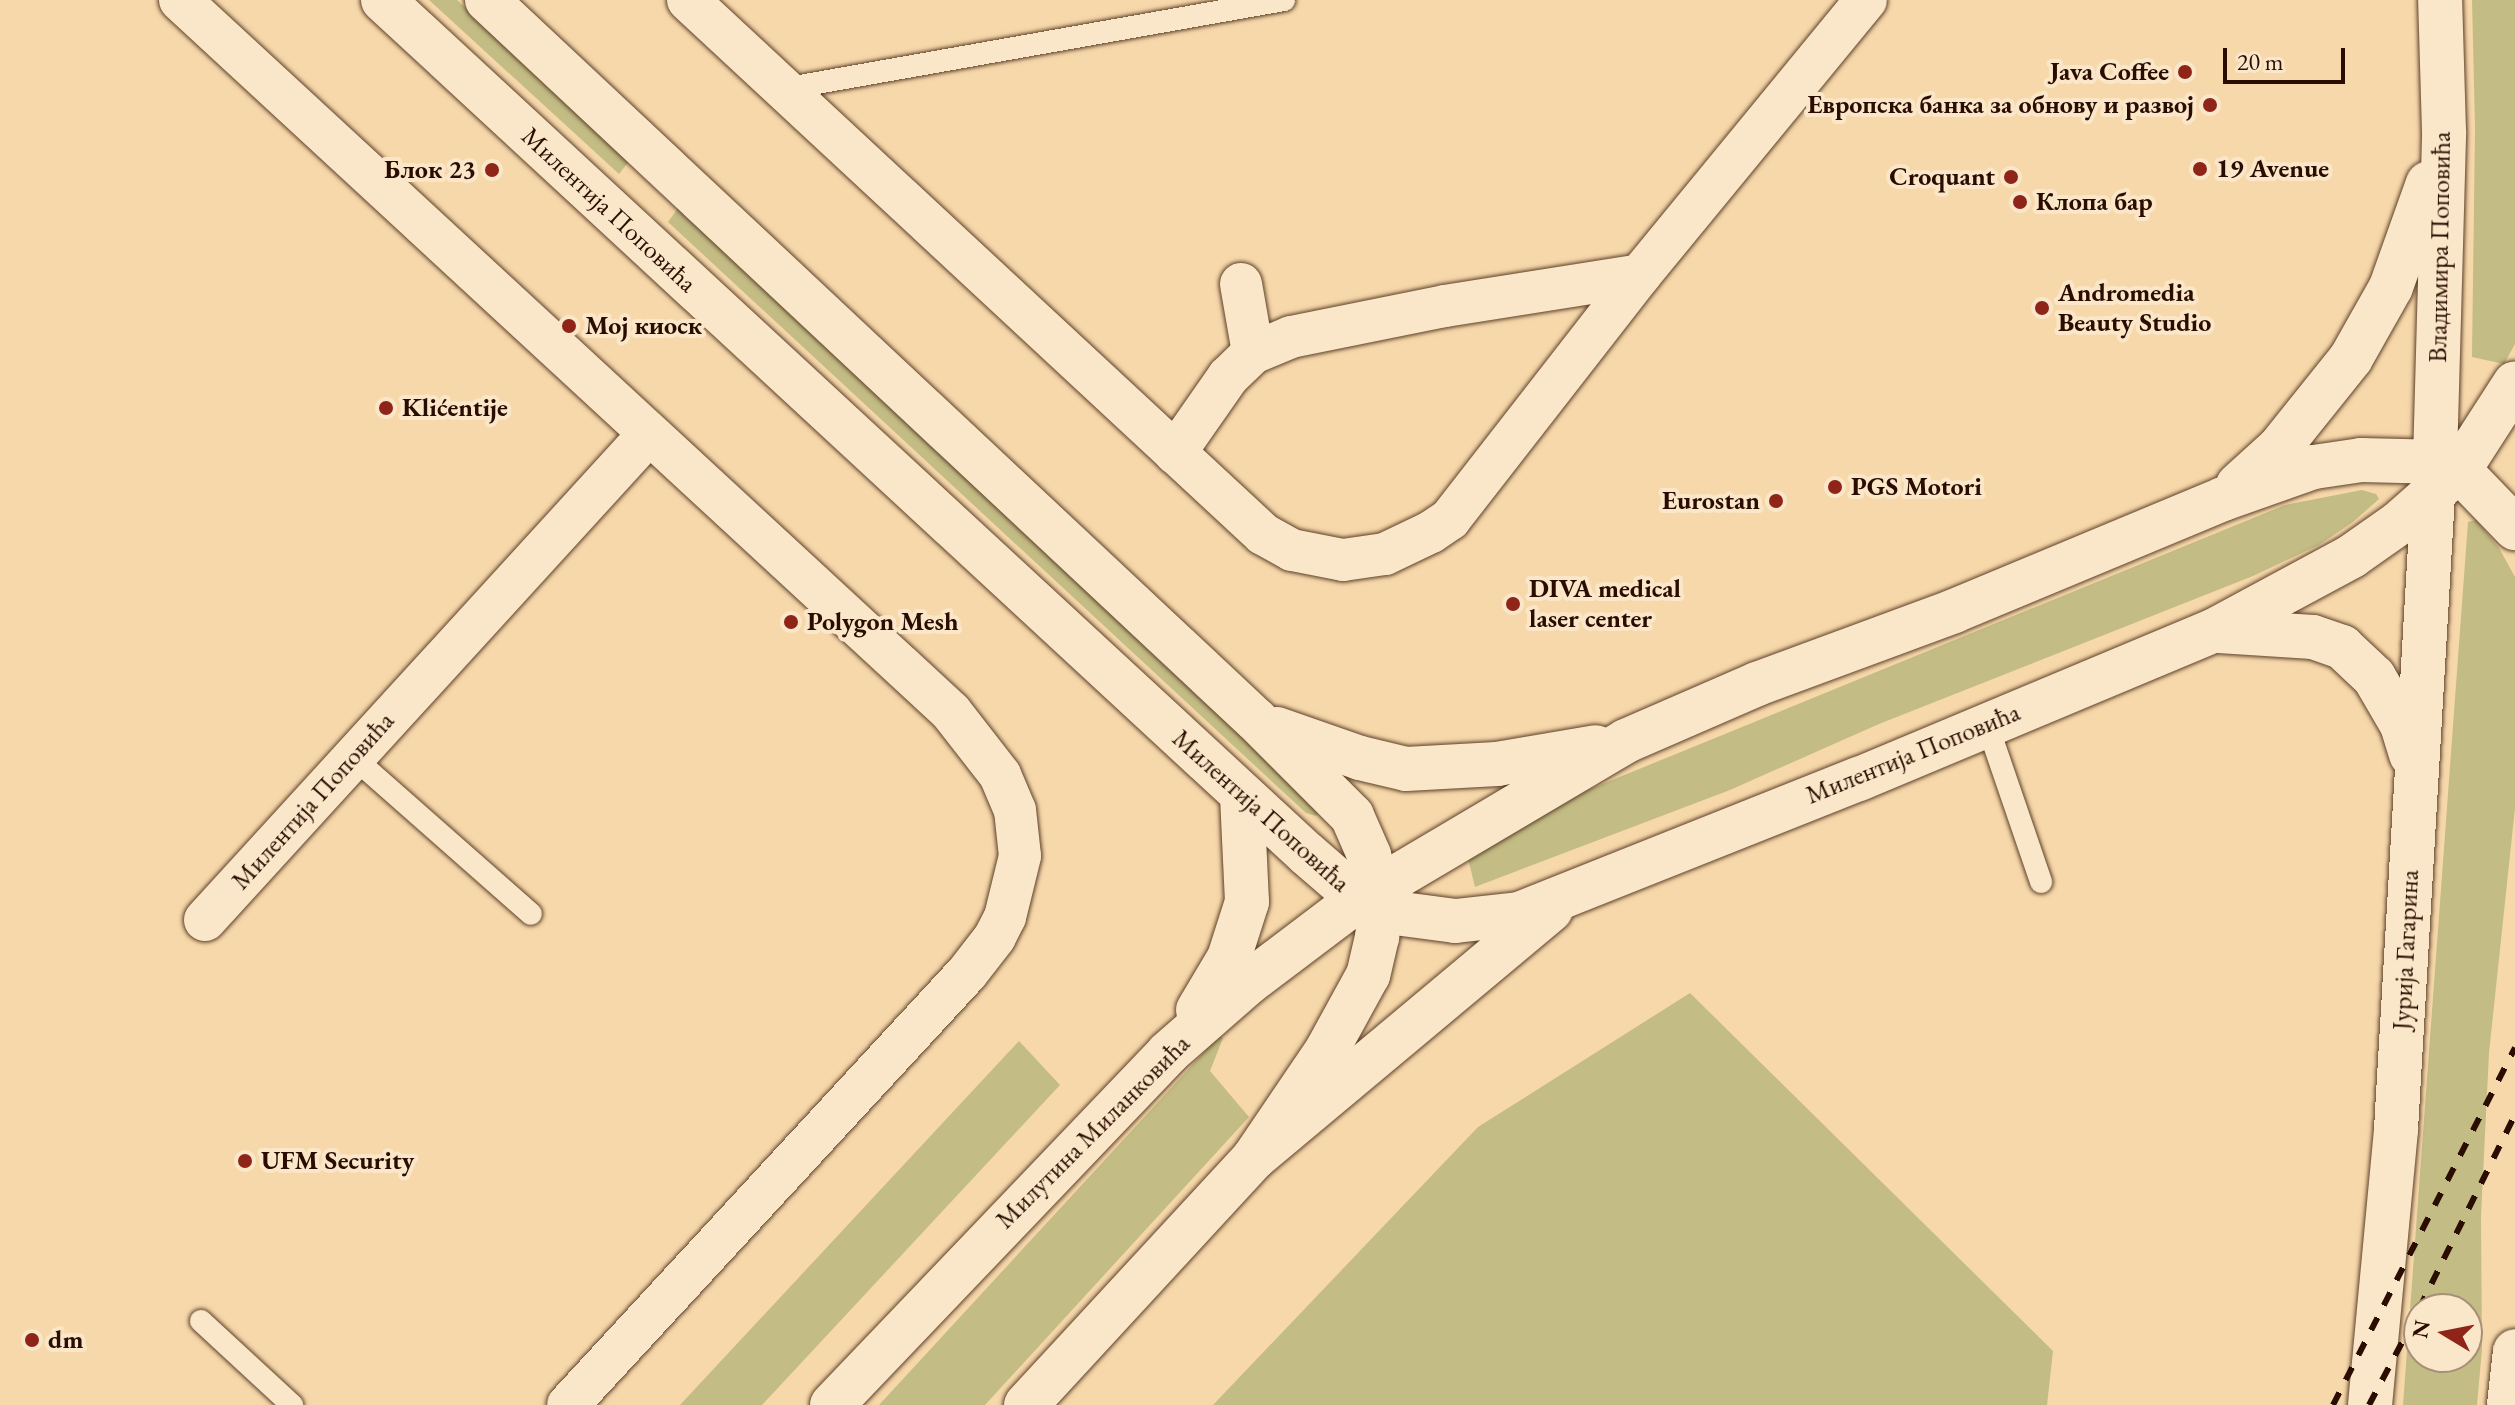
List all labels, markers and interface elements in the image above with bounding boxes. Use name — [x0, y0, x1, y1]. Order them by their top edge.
scale bar — [2227, 32, 2349, 82]
text: 20 m — [2237, 46, 2284, 77]
place label: Java Coffee — [2050, 56, 2169, 88]
marker: Java Coffee — [2176, 63, 2194, 81]
place label: Европска банка за обнову и развој — [1807, 89, 2194, 121]
marker: Европска банка за обнову и развој — [2201, 96, 2219, 114]
street label: Милентија Поповића — [515, 121, 703, 299]
street label: Владимира Поповића — [2422, 131, 2458, 363]
place label: 19 Avenue — [2216, 153, 2329, 185]
place label: Блок 23 — [384, 154, 476, 186]
marker: 19 Avenue — [2191, 160, 2209, 178]
marker: Блок 23 — [483, 161, 501, 179]
place label: Croquant — [1889, 161, 1995, 193]
marker: Croquant — [2002, 168, 2020, 186]
place label: Клопа бар — [2036, 186, 2153, 218]
marker: Клопа бар — [2011, 193, 2029, 211]
place label: Andromedia Beauty Studio — [2058, 277, 2211, 338]
marker: Andromedia Beauty Studio — [2033, 299, 2051, 317]
place label: Мој киоск — [585, 310, 702, 342]
marker: Мој киоск — [560, 317, 578, 335]
place label: Klićentije — [402, 392, 508, 424]
marker: Klićentije — [377, 399, 395, 417]
place label: PGS Motori — [1851, 471, 1982, 503]
marker: PGS Motori — [1826, 478, 1844, 496]
place label: Eurostan — [1662, 485, 1760, 517]
marker: Eurostan — [1767, 492, 1785, 510]
place label: DIVA medical laser center — [1529, 573, 1681, 634]
marker: DIVA medical laser center — [1504, 595, 1522, 613]
place label: Polygon Mesh — [807, 606, 958, 638]
marker: Polygon Mesh — [782, 613, 800, 631]
street label: Милентија Поповића — [1801, 697, 2025, 811]
street label: Милентија Поповића — [225, 706, 401, 896]
street label: Милентија Поповића — [1166, 723, 1356, 899]
street label: Јурија Гагарина — [2386, 869, 2426, 1031]
street label: Милутина Миланковића — [990, 1029, 1196, 1235]
place label: UFM Security — [261, 1145, 414, 1177]
marker: UFM Security — [236, 1152, 254, 1170]
north arrow — [2403, 1293, 2483, 1373]
text: N — [2405, 1318, 2437, 1340]
place label: dm — [48, 1324, 83, 1356]
marker: dm — [23, 1331, 41, 1349]

